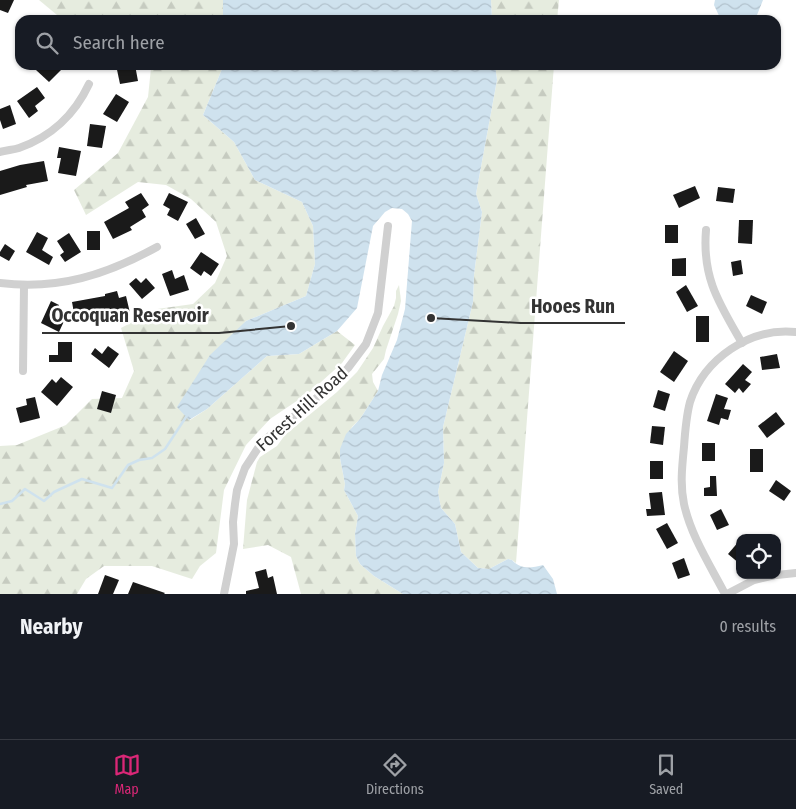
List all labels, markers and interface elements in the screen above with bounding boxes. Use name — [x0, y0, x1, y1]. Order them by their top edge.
search box — [15, 15, 781, 70]
icon: search — [33, 29, 61, 57]
text: Search here — [73, 31, 165, 54]
callout: Hooes Run — [521, 289, 625, 323]
text: Hooes Run — [531, 295, 615, 318]
callout: Occoquan Reservoir — [42, 299, 219, 333]
text: Occoquan Reservoir — [51, 304, 210, 327]
street label: Forest Hill Road — [252, 362, 352, 456]
map controls — [736, 534, 781, 579]
button: locate — [736, 534, 781, 579]
text: Nearby — [20, 614, 82, 640]
text: 0 results — [719, 617, 776, 636]
tab: Map — [113, 751, 141, 798]
tab: Directions — [366, 751, 424, 798]
tab: Saved — [649, 751, 683, 798]

